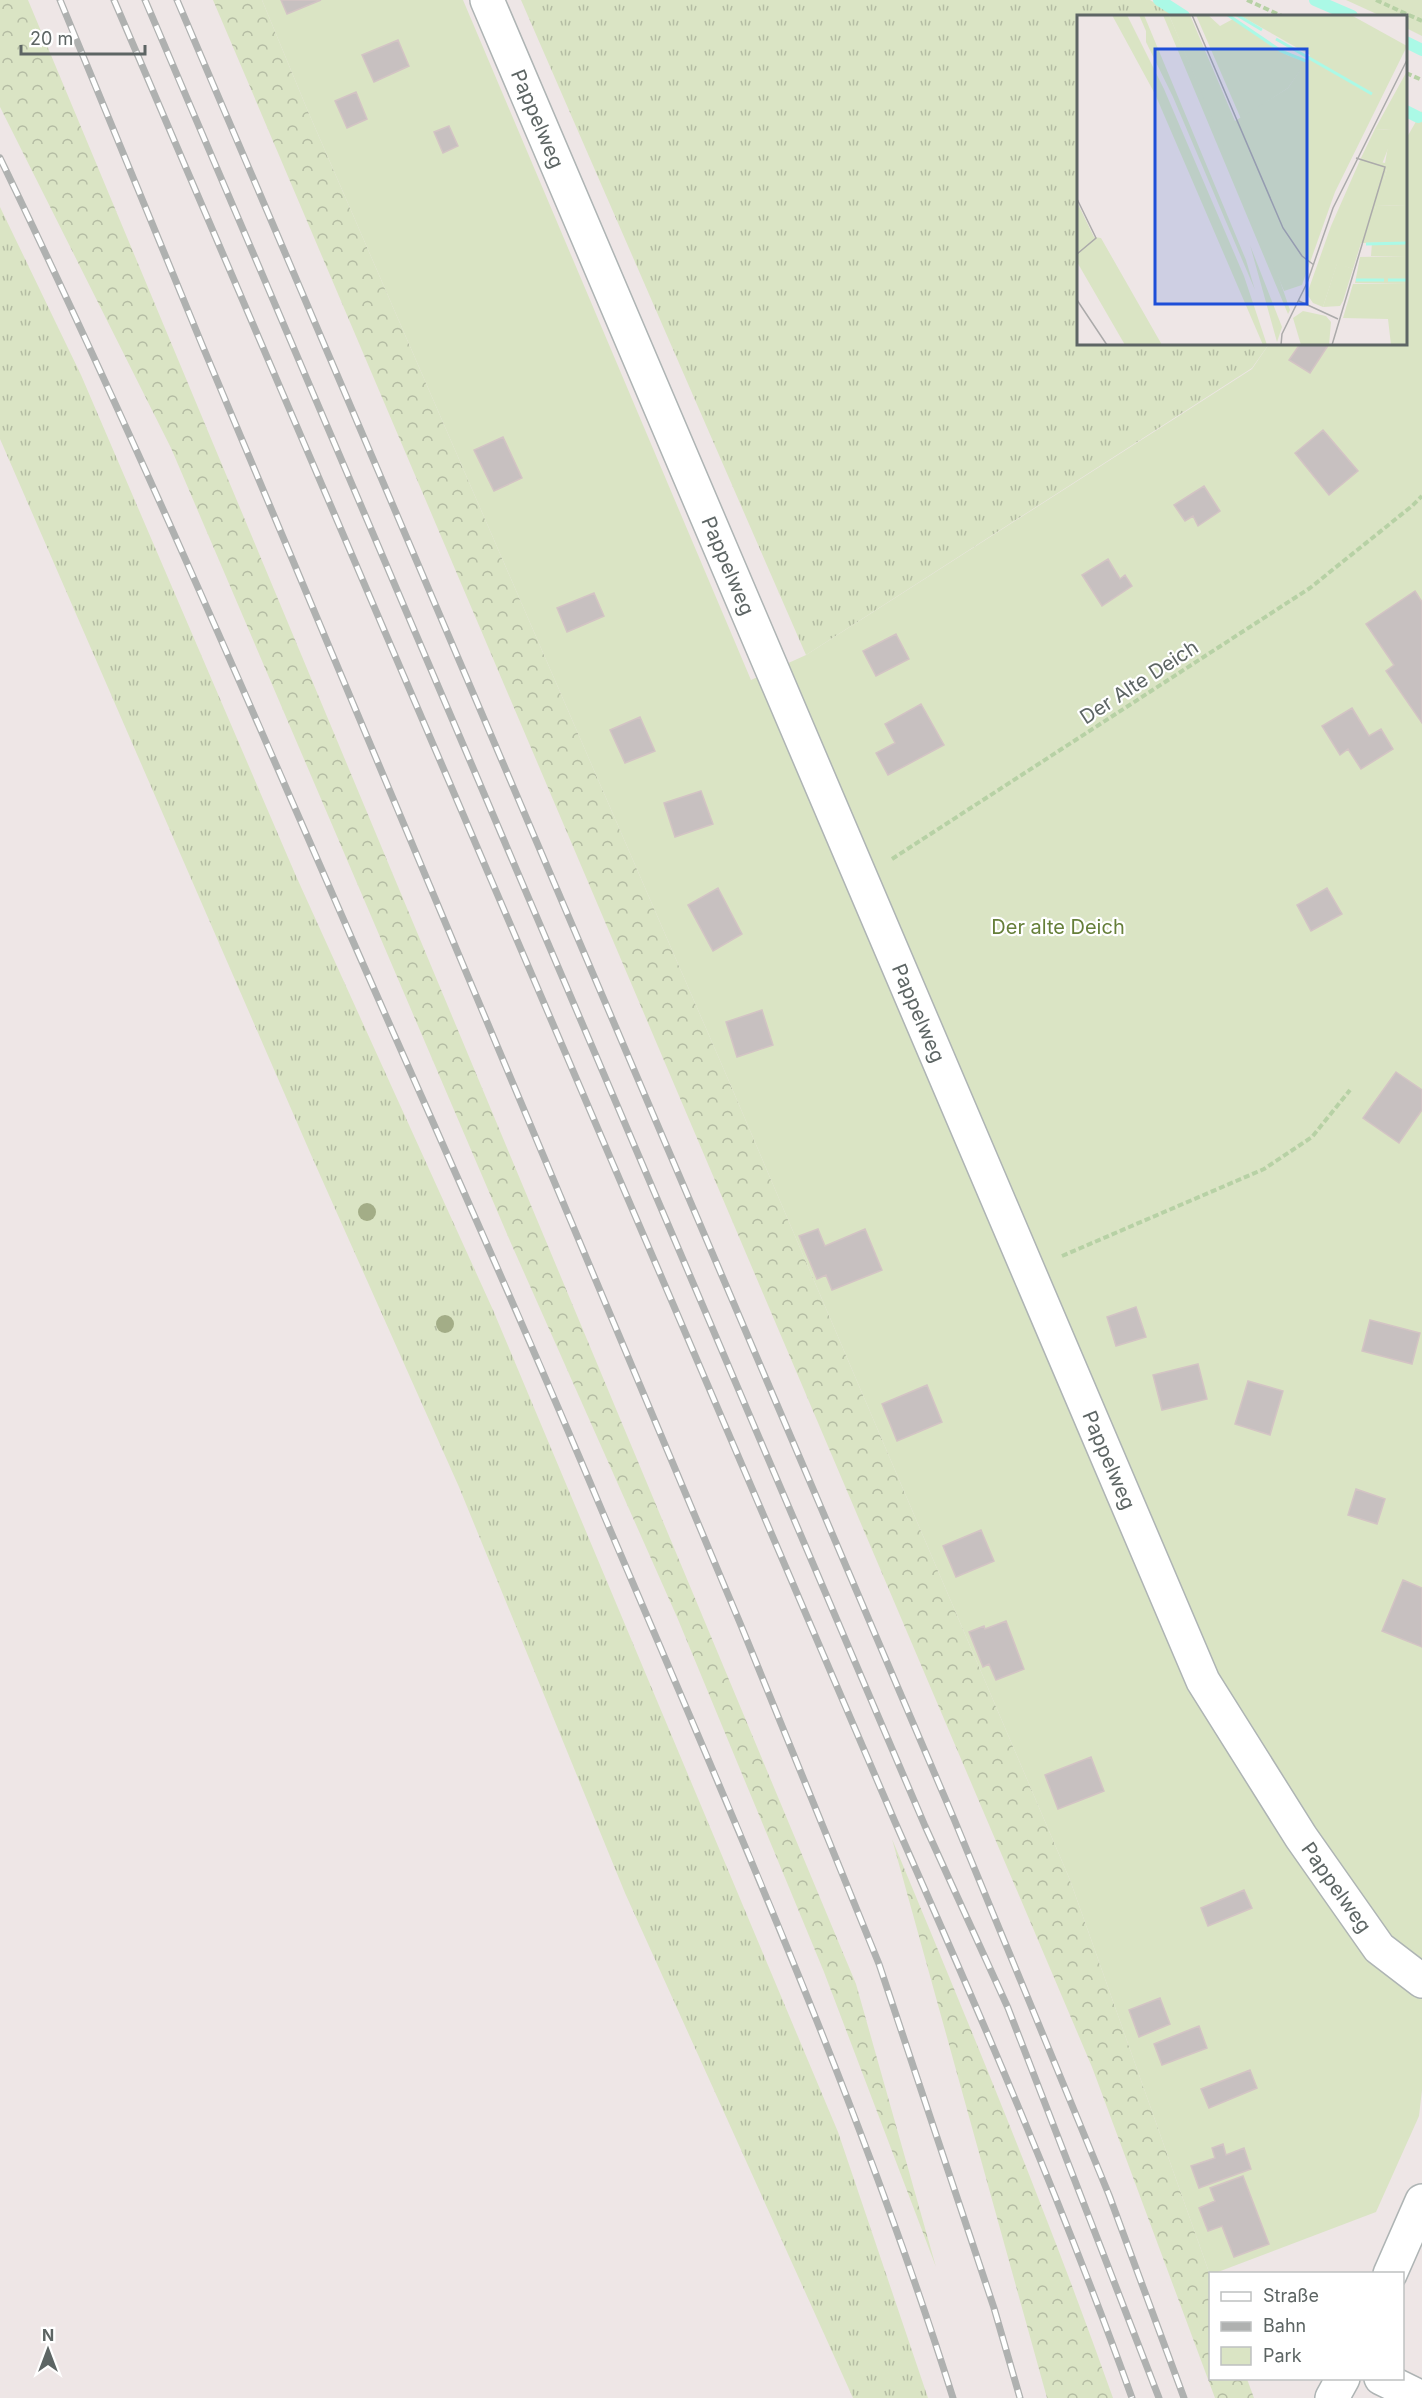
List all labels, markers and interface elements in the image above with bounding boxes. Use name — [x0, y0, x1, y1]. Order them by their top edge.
inset map — [1077, 15, 1407, 345]
scale bar — [21, 18, 146, 56]
text: 20 m — [30, 28, 73, 49]
street label: Pappelweg — [506, 66, 569, 172]
street label: Pappelweg — [696, 513, 760, 619]
street label: Der Alte Deich — [1075, 635, 1203, 729]
park label: Der alte Deich — [991, 915, 1125, 939]
street label: Pappelweg — [887, 960, 950, 1066]
street label: Pappelweg — [1077, 1407, 1141, 1513]
street label: Pappelweg — [1296, 1838, 1376, 1937]
legend — [1209, 2272, 1404, 2380]
text: Straße — [1263, 2285, 1319, 2306]
text: Bahn — [1263, 2315, 1306, 2336]
north arrow — [18, 2320, 78, 2380]
text: N — [42, 2325, 54, 2345]
text: Park — [1263, 2345, 1302, 2366]

